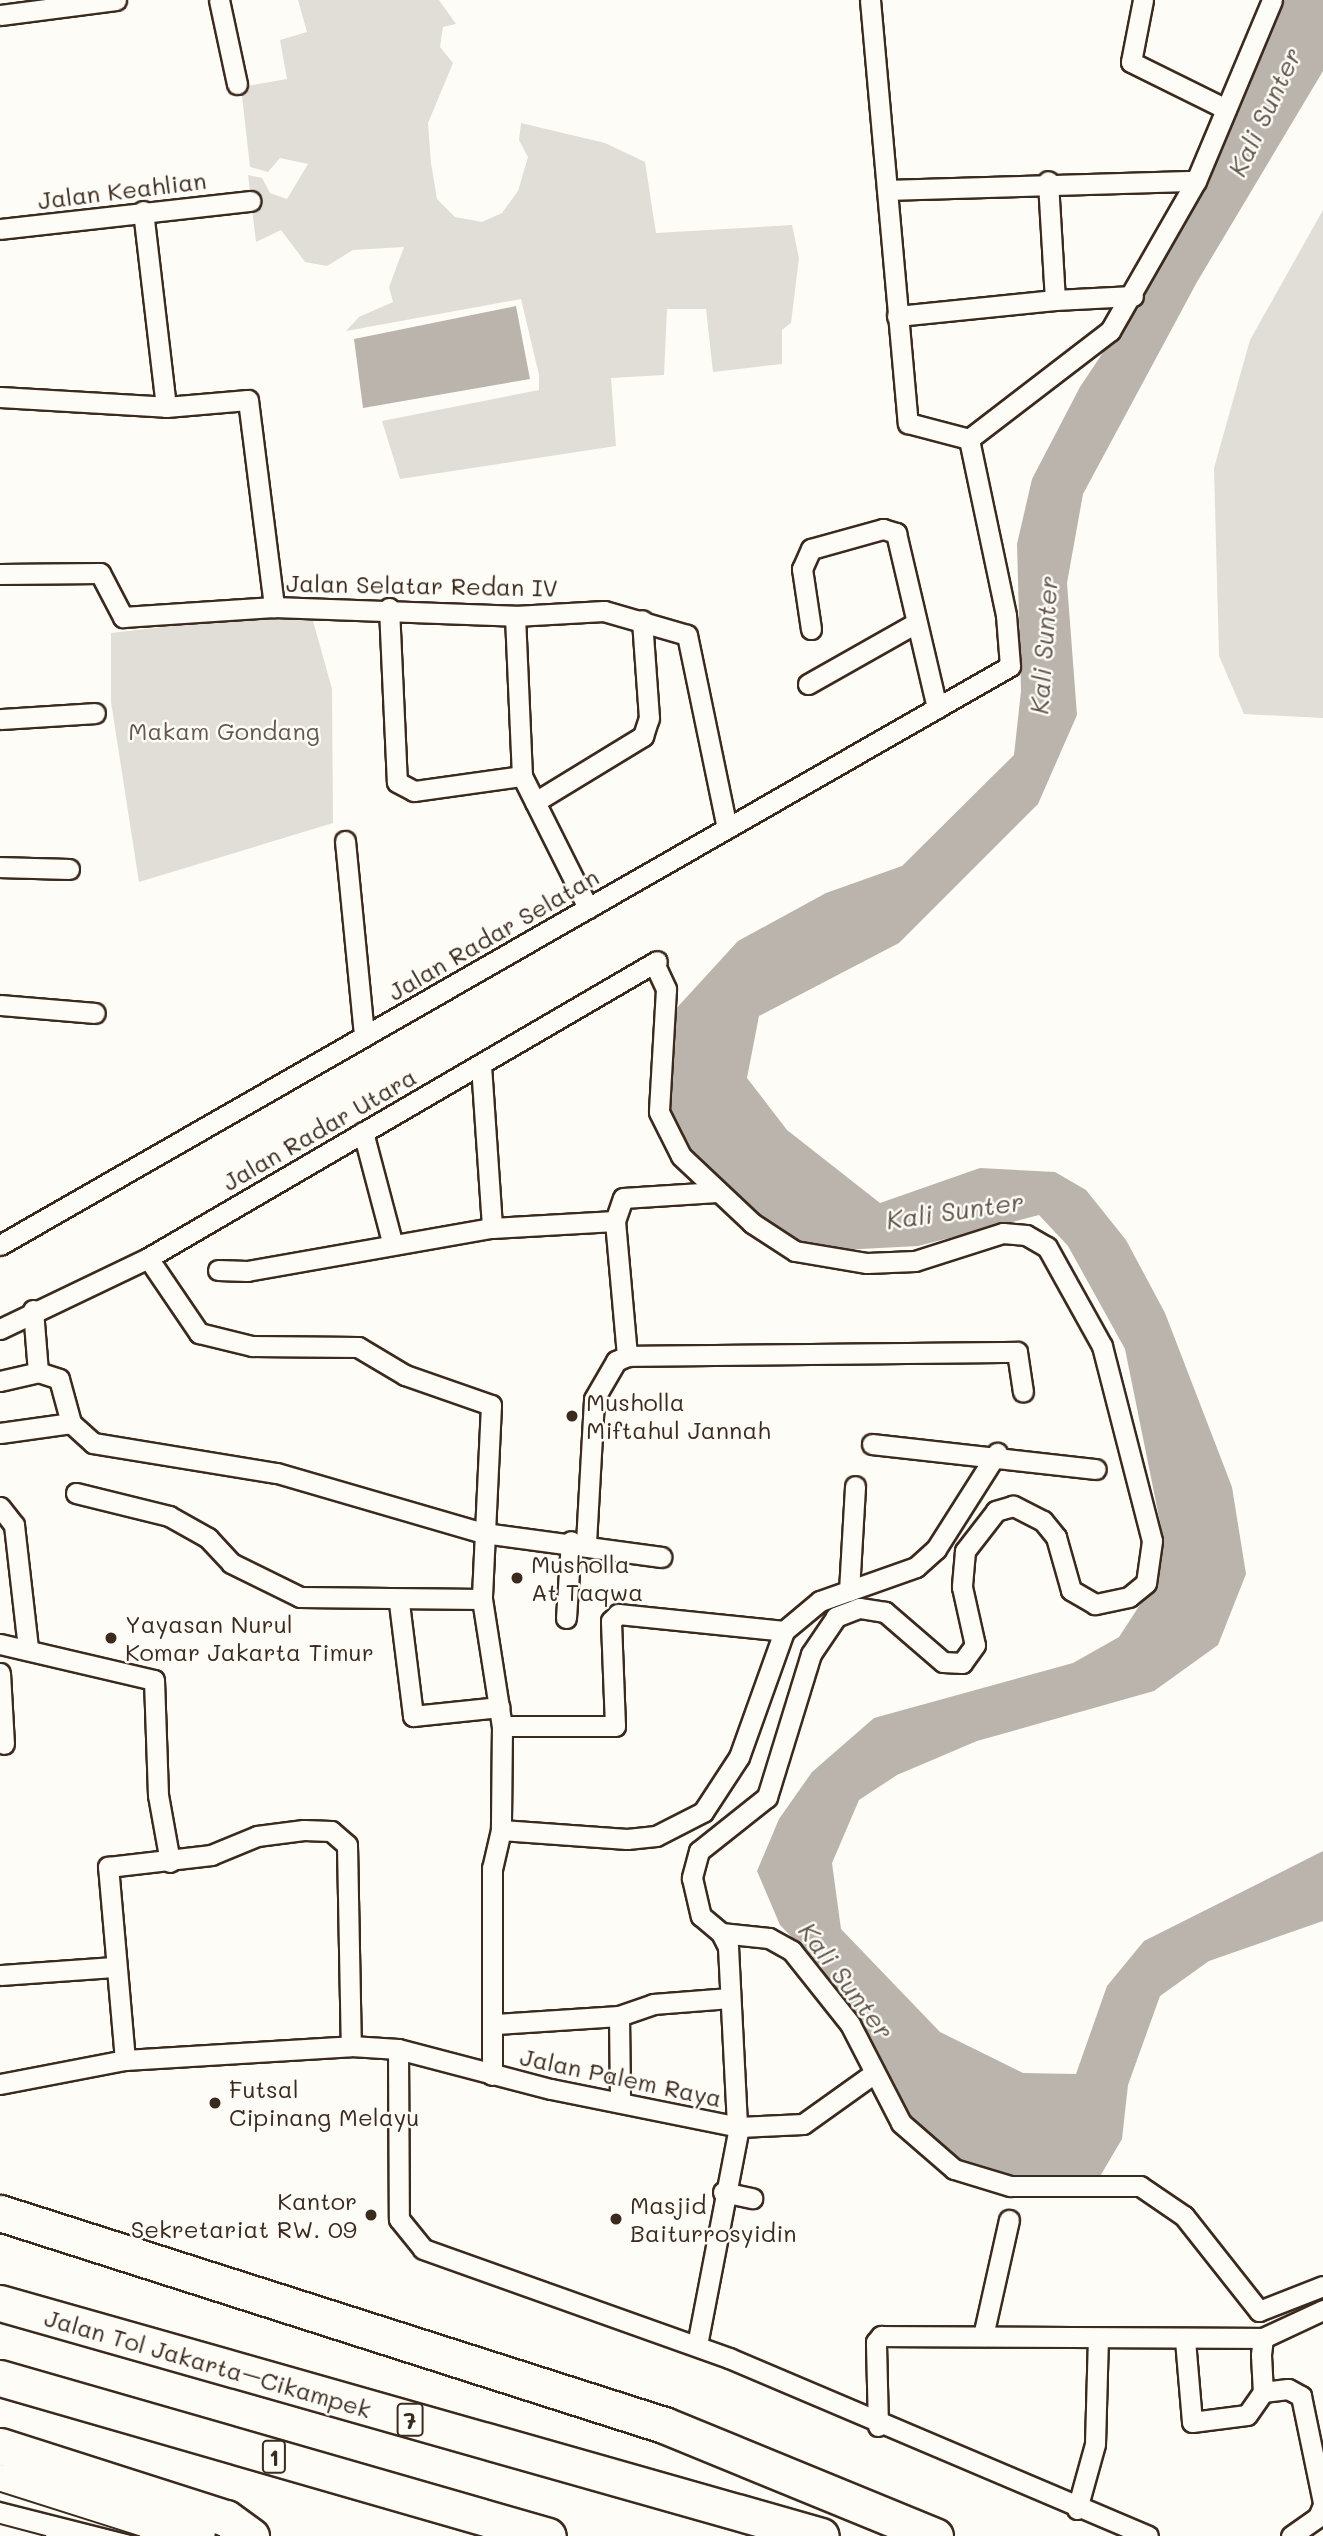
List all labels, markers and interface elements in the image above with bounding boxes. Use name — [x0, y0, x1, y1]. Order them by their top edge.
water label: Kali Sunter — [1222, 43, 1308, 181]
street label: Jalan Keahlian — [36, 165, 208, 215]
street label: Jalan Selatar Redan IV — [286, 568, 558, 602]
water label: Kali Sunter — [1024, 575, 1064, 715]
park label: Makam Gondang — [128, 717, 320, 745]
street label: Jalan Radar Selatan — [383, 862, 603, 1006]
street label: Jalan Radar Utara — [217, 1062, 421, 1196]
water label: Kali Sunter — [884, 1186, 1026, 1236]
place label: Musholla Miftahul Jannah — [586, 1388, 771, 1444]
marker: Musholla Miftahul Jannah — [564, 1408, 580, 1424]
place label: Musholla At Taqwa — [531, 1550, 643, 1606]
marker: Musholla At Taqwa — [509, 1570, 525, 1586]
place label: Yayasan Nurul Komar Jakarta Timur — [125, 1610, 374, 1666]
marker: Yayasan Nurul Komar Jakarta Timur — [103, 1630, 119, 1646]
water label: Kali Sunter — [792, 1916, 900, 2046]
street label: Jalan Palem Raya — [518, 2042, 724, 2112]
place label: Futsal Cipinang Melayu — [229, 2075, 419, 2131]
marker: Futsal Cipinang Melayu — [207, 2095, 223, 2111]
place label: Kantor Sekretariat RW. 09 — [131, 2187, 357, 2243]
place label: Masjid Baiturrosyidin — [630, 2191, 797, 2247]
marker: Kantor Sekretariat RW. 09 — [363, 2207, 379, 2223]
marker: Masjid Baiturrosyidin — [608, 2211, 624, 2227]
street label: Jalan Tol Jakarta–Cikampek — [42, 2303, 374, 2423]
road number: 7 — [396, 2400, 424, 2440]
road number: 1 — [262, 2438, 286, 2476]

